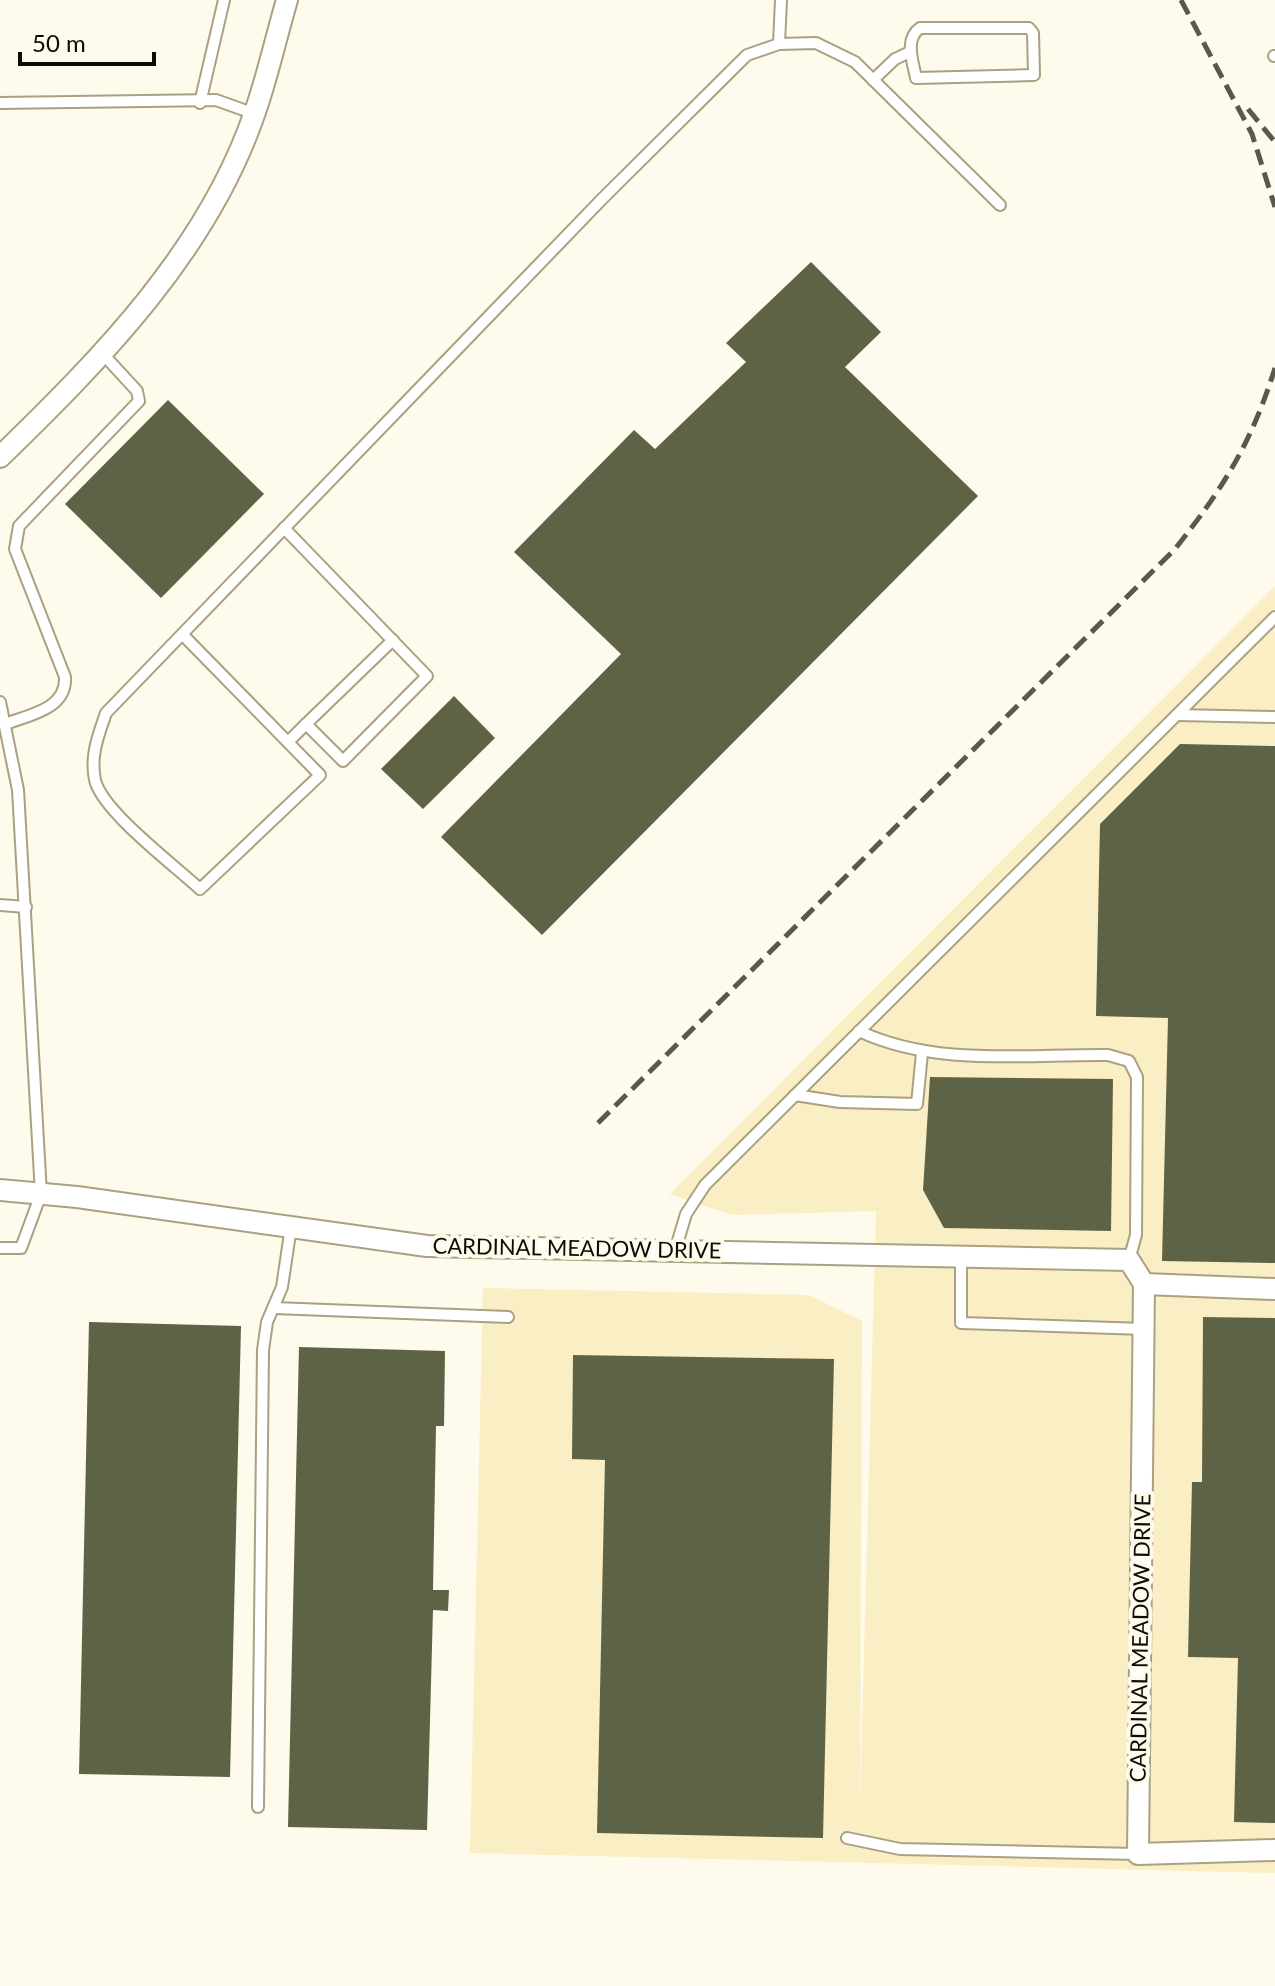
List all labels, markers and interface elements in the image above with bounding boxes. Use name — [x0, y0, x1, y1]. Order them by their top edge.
scale bar — [20, 16, 154, 66]
text: 50 m — [32, 28, 86, 57]
street label: CARDINAL MEADOW DRIVE — [432, 1231, 722, 1264]
street label: CARDINAL MEADOW DRIVE — [1123, 1493, 1156, 1783]

